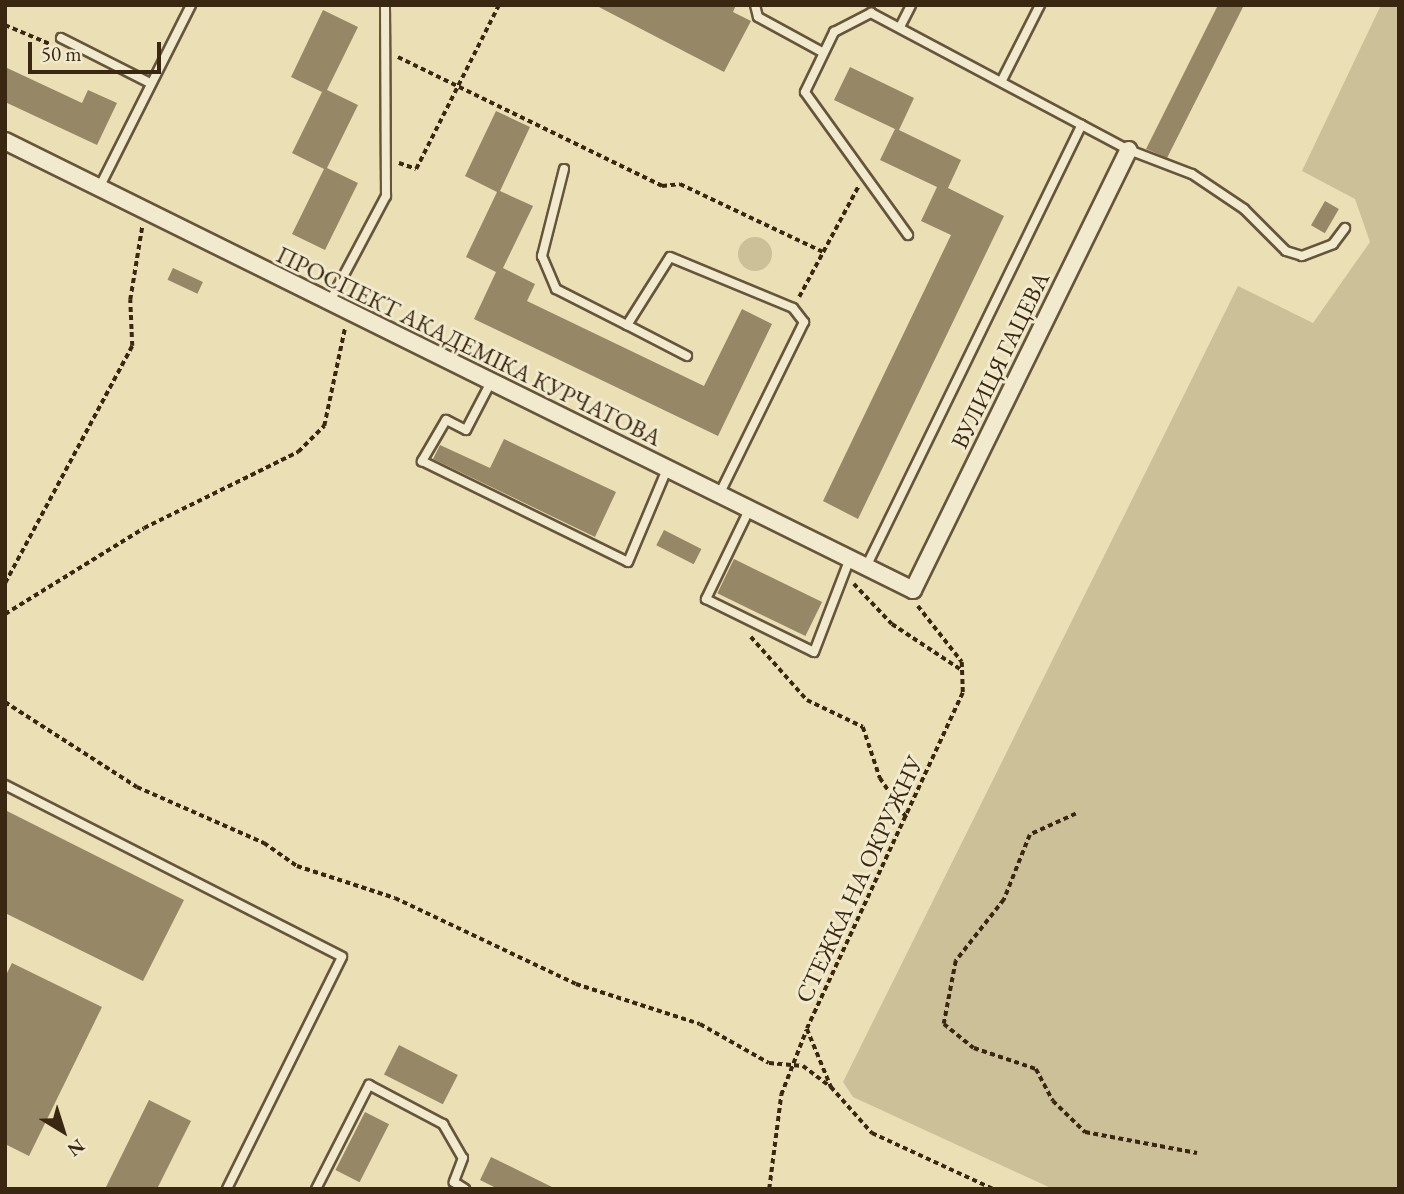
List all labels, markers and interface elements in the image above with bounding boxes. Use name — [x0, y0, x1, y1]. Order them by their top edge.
scale bar — [32, 28, 164, 72]
text: 50 m — [41, 40, 82, 67]
street label: ПРОСПЕКТ АКАДЕМІКА КУРЧАТОВА — [272, 240, 666, 452]
street label: ВУЛИЦЯ ГАЦЕВА — [945, 267, 1055, 453]
street label: СТЕЖКА НА ОКРУЖНУ — [789, 751, 929, 1007]
north arrow — [28, 1096, 98, 1166]
text: N — [62, 1133, 90, 1163]

